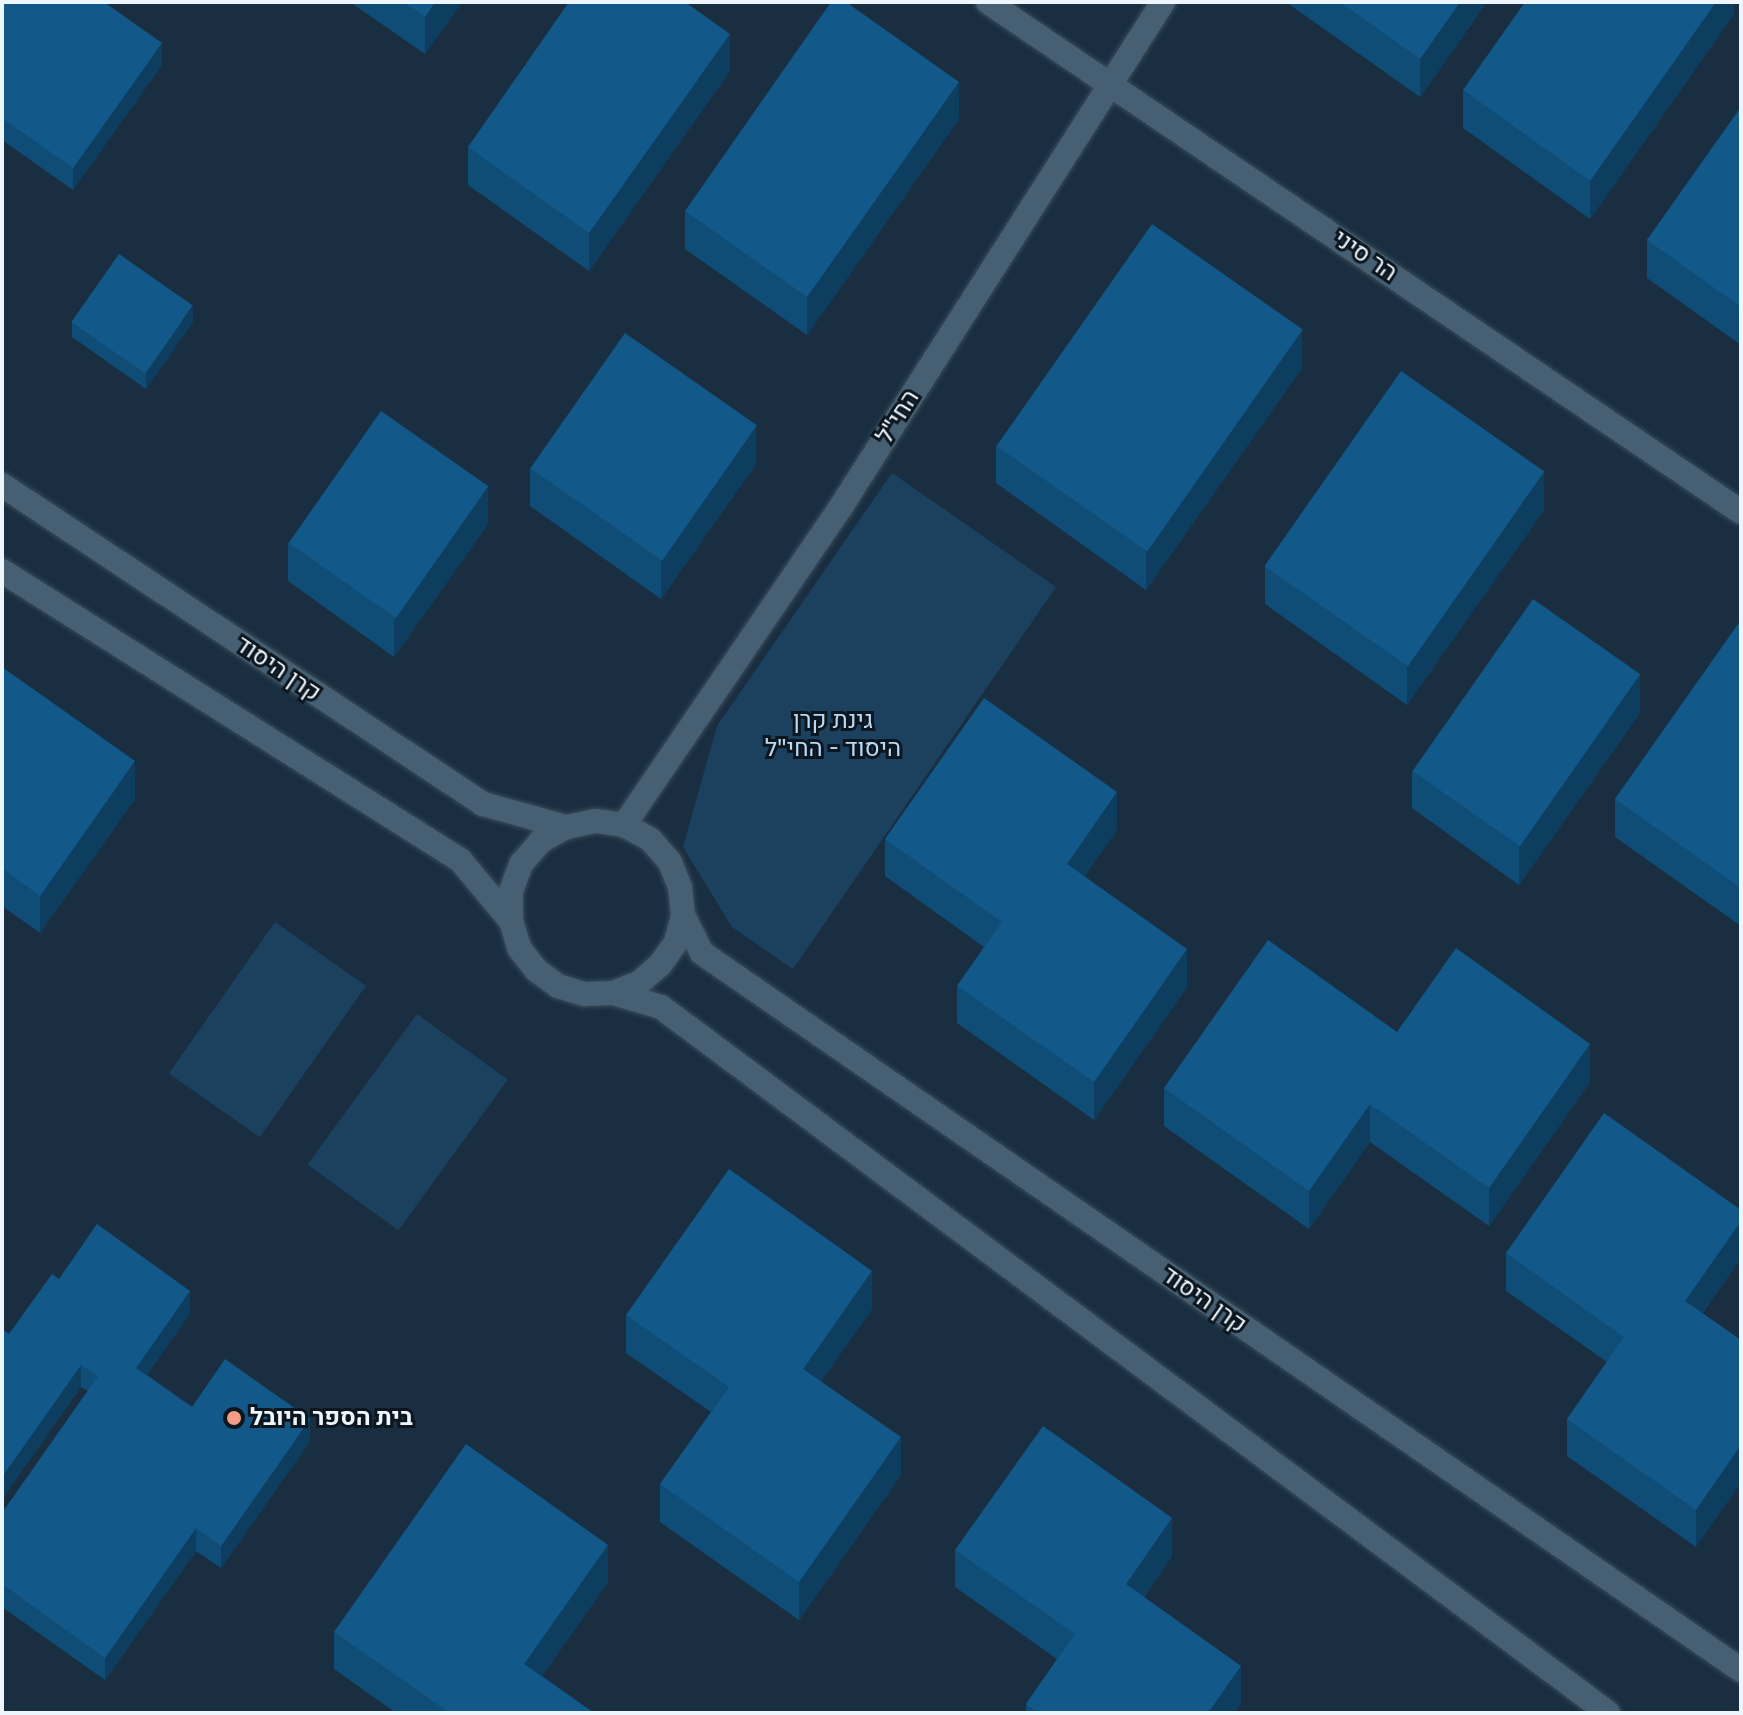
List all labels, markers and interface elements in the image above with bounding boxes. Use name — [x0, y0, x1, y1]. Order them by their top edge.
street label: הר סיני — [1328, 224, 1402, 288]
street label: החי"ל — [870, 385, 926, 449]
street label: קרן היסוד — [230, 630, 326, 708]
park label: גינת קרן היסוד - החי"ל — [765, 707, 901, 763]
street label: קרן היסוד — [1156, 1261, 1252, 1339]
place label: בית הספר היובל — [250, 1404, 413, 1432]
marker: בית הספר היובל — [225, 1409, 243, 1427]

